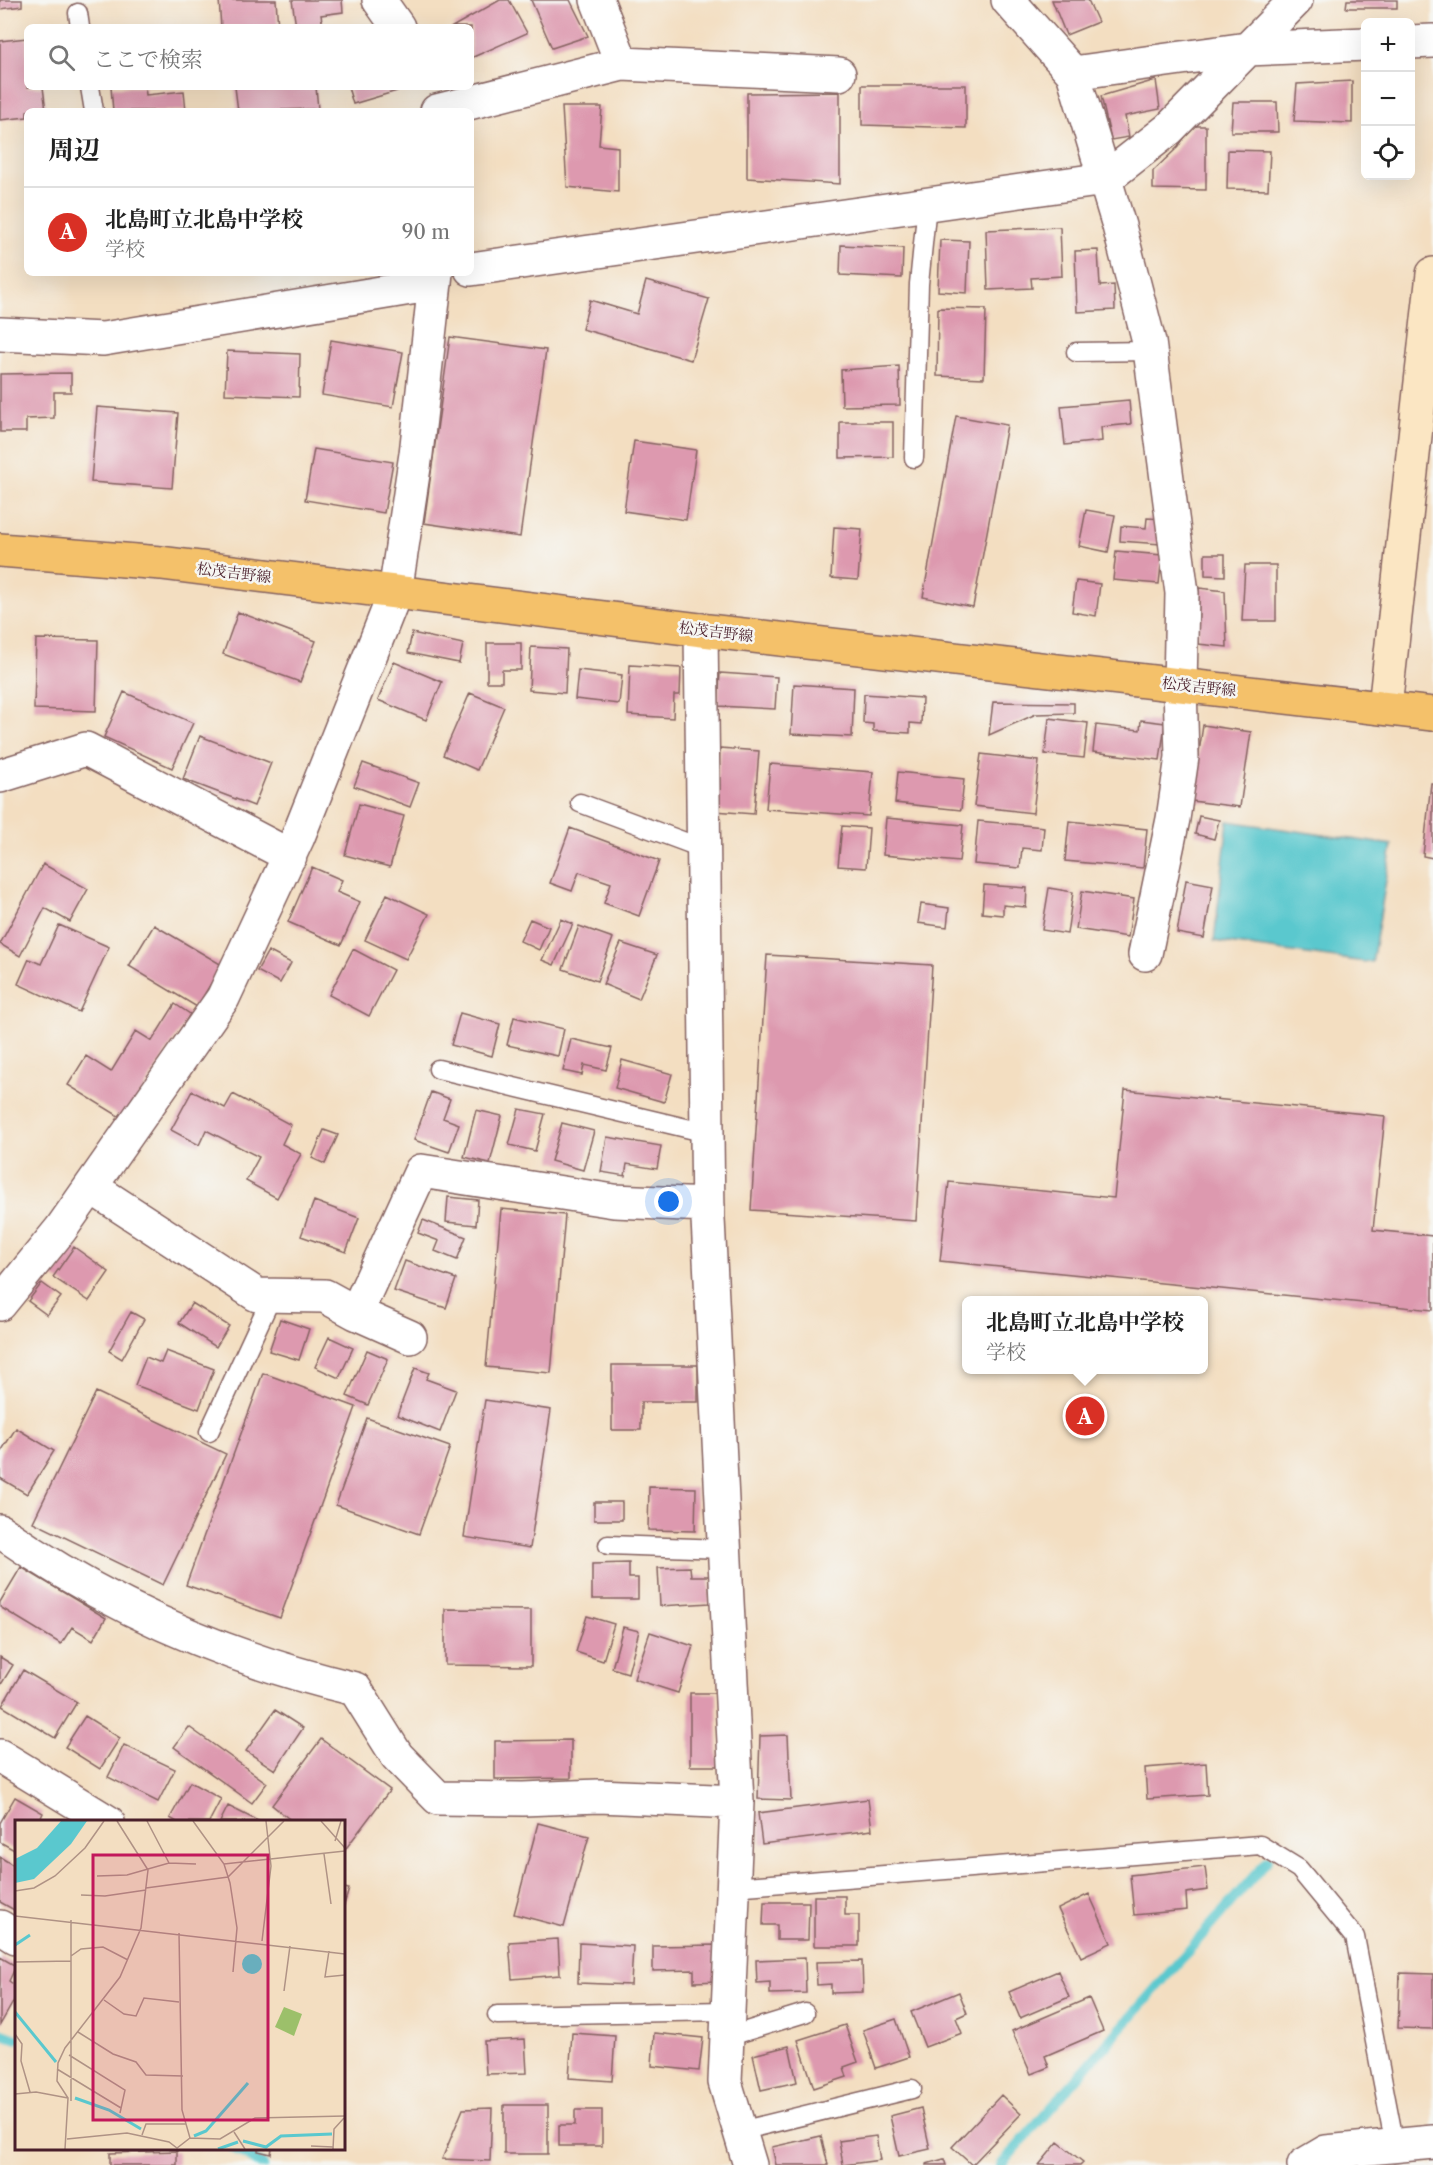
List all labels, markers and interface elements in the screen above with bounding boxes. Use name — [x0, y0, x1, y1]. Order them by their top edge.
map controls — [1361, 18, 1415, 180]
button: + — [1361, 18, 1415, 72]
search box — [24, 24, 474, 90]
icon: search — [45, 41, 78, 74]
text: ここで検索 — [93, 46, 203, 73]
button: − — [1361, 72, 1415, 126]
button: locate — [1361, 126, 1415, 180]
text: 周辺 — [48, 134, 100, 166]
text: 北島町立北島中学校 — [105, 206, 303, 233]
text: A — [60, 220, 75, 244]
text: 90 m — [402, 220, 450, 244]
text: 学校 — [105, 237, 145, 261]
street label: 松茂吉野線 — [196, 559, 272, 587]
street label: 松茂吉野線 — [678, 618, 754, 646]
street label: 松茂吉野線 — [1161, 673, 1237, 700]
your location — [654, 1187, 683, 1216]
popup — [962, 1296, 1208, 1374]
text: 北島町立北島中学校 — [986, 1309, 1184, 1336]
text: 学校 — [986, 1340, 1026, 1364]
pin: A — [1066, 1394, 1104, 1438]
inset map — [15, 1820, 345, 2150]

